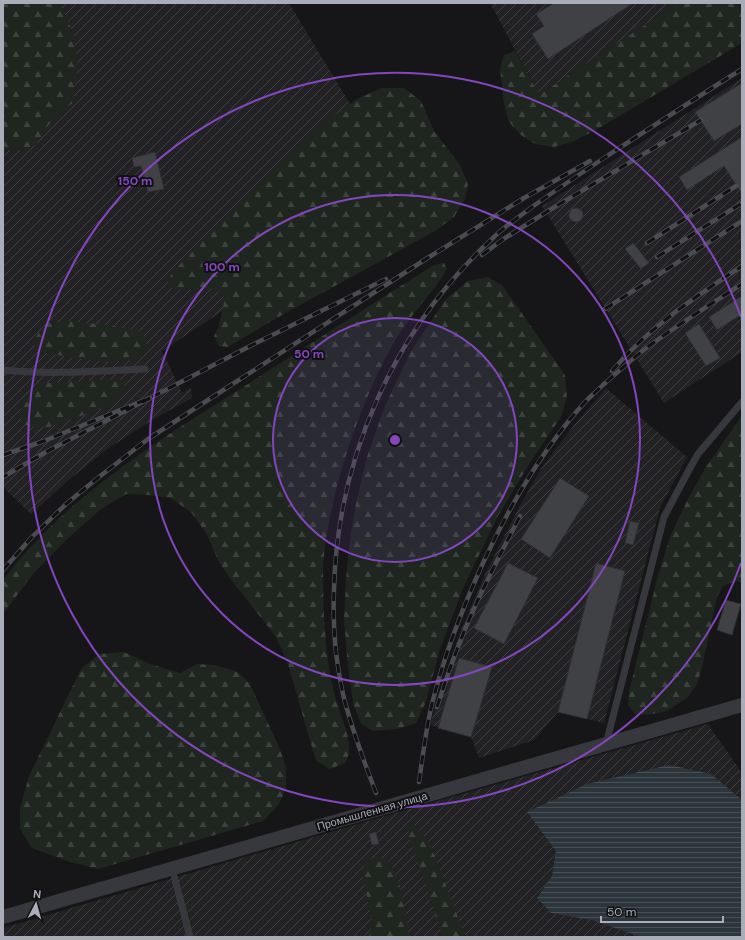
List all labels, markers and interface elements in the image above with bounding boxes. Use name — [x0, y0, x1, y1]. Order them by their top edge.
text: 150 m — [118, 173, 152, 189]
text: 100 m — [204, 259, 240, 275]
text: 50 m — [294, 346, 324, 362]
centre of rings — [388, 433, 402, 447]
street label: Промышленная улица — [315, 788, 430, 833]
north arrow — [16, 884, 56, 924]
text: N — [32, 887, 42, 901]
scale bar — [601, 898, 723, 924]
text: 50 m — [607, 904, 636, 920]

